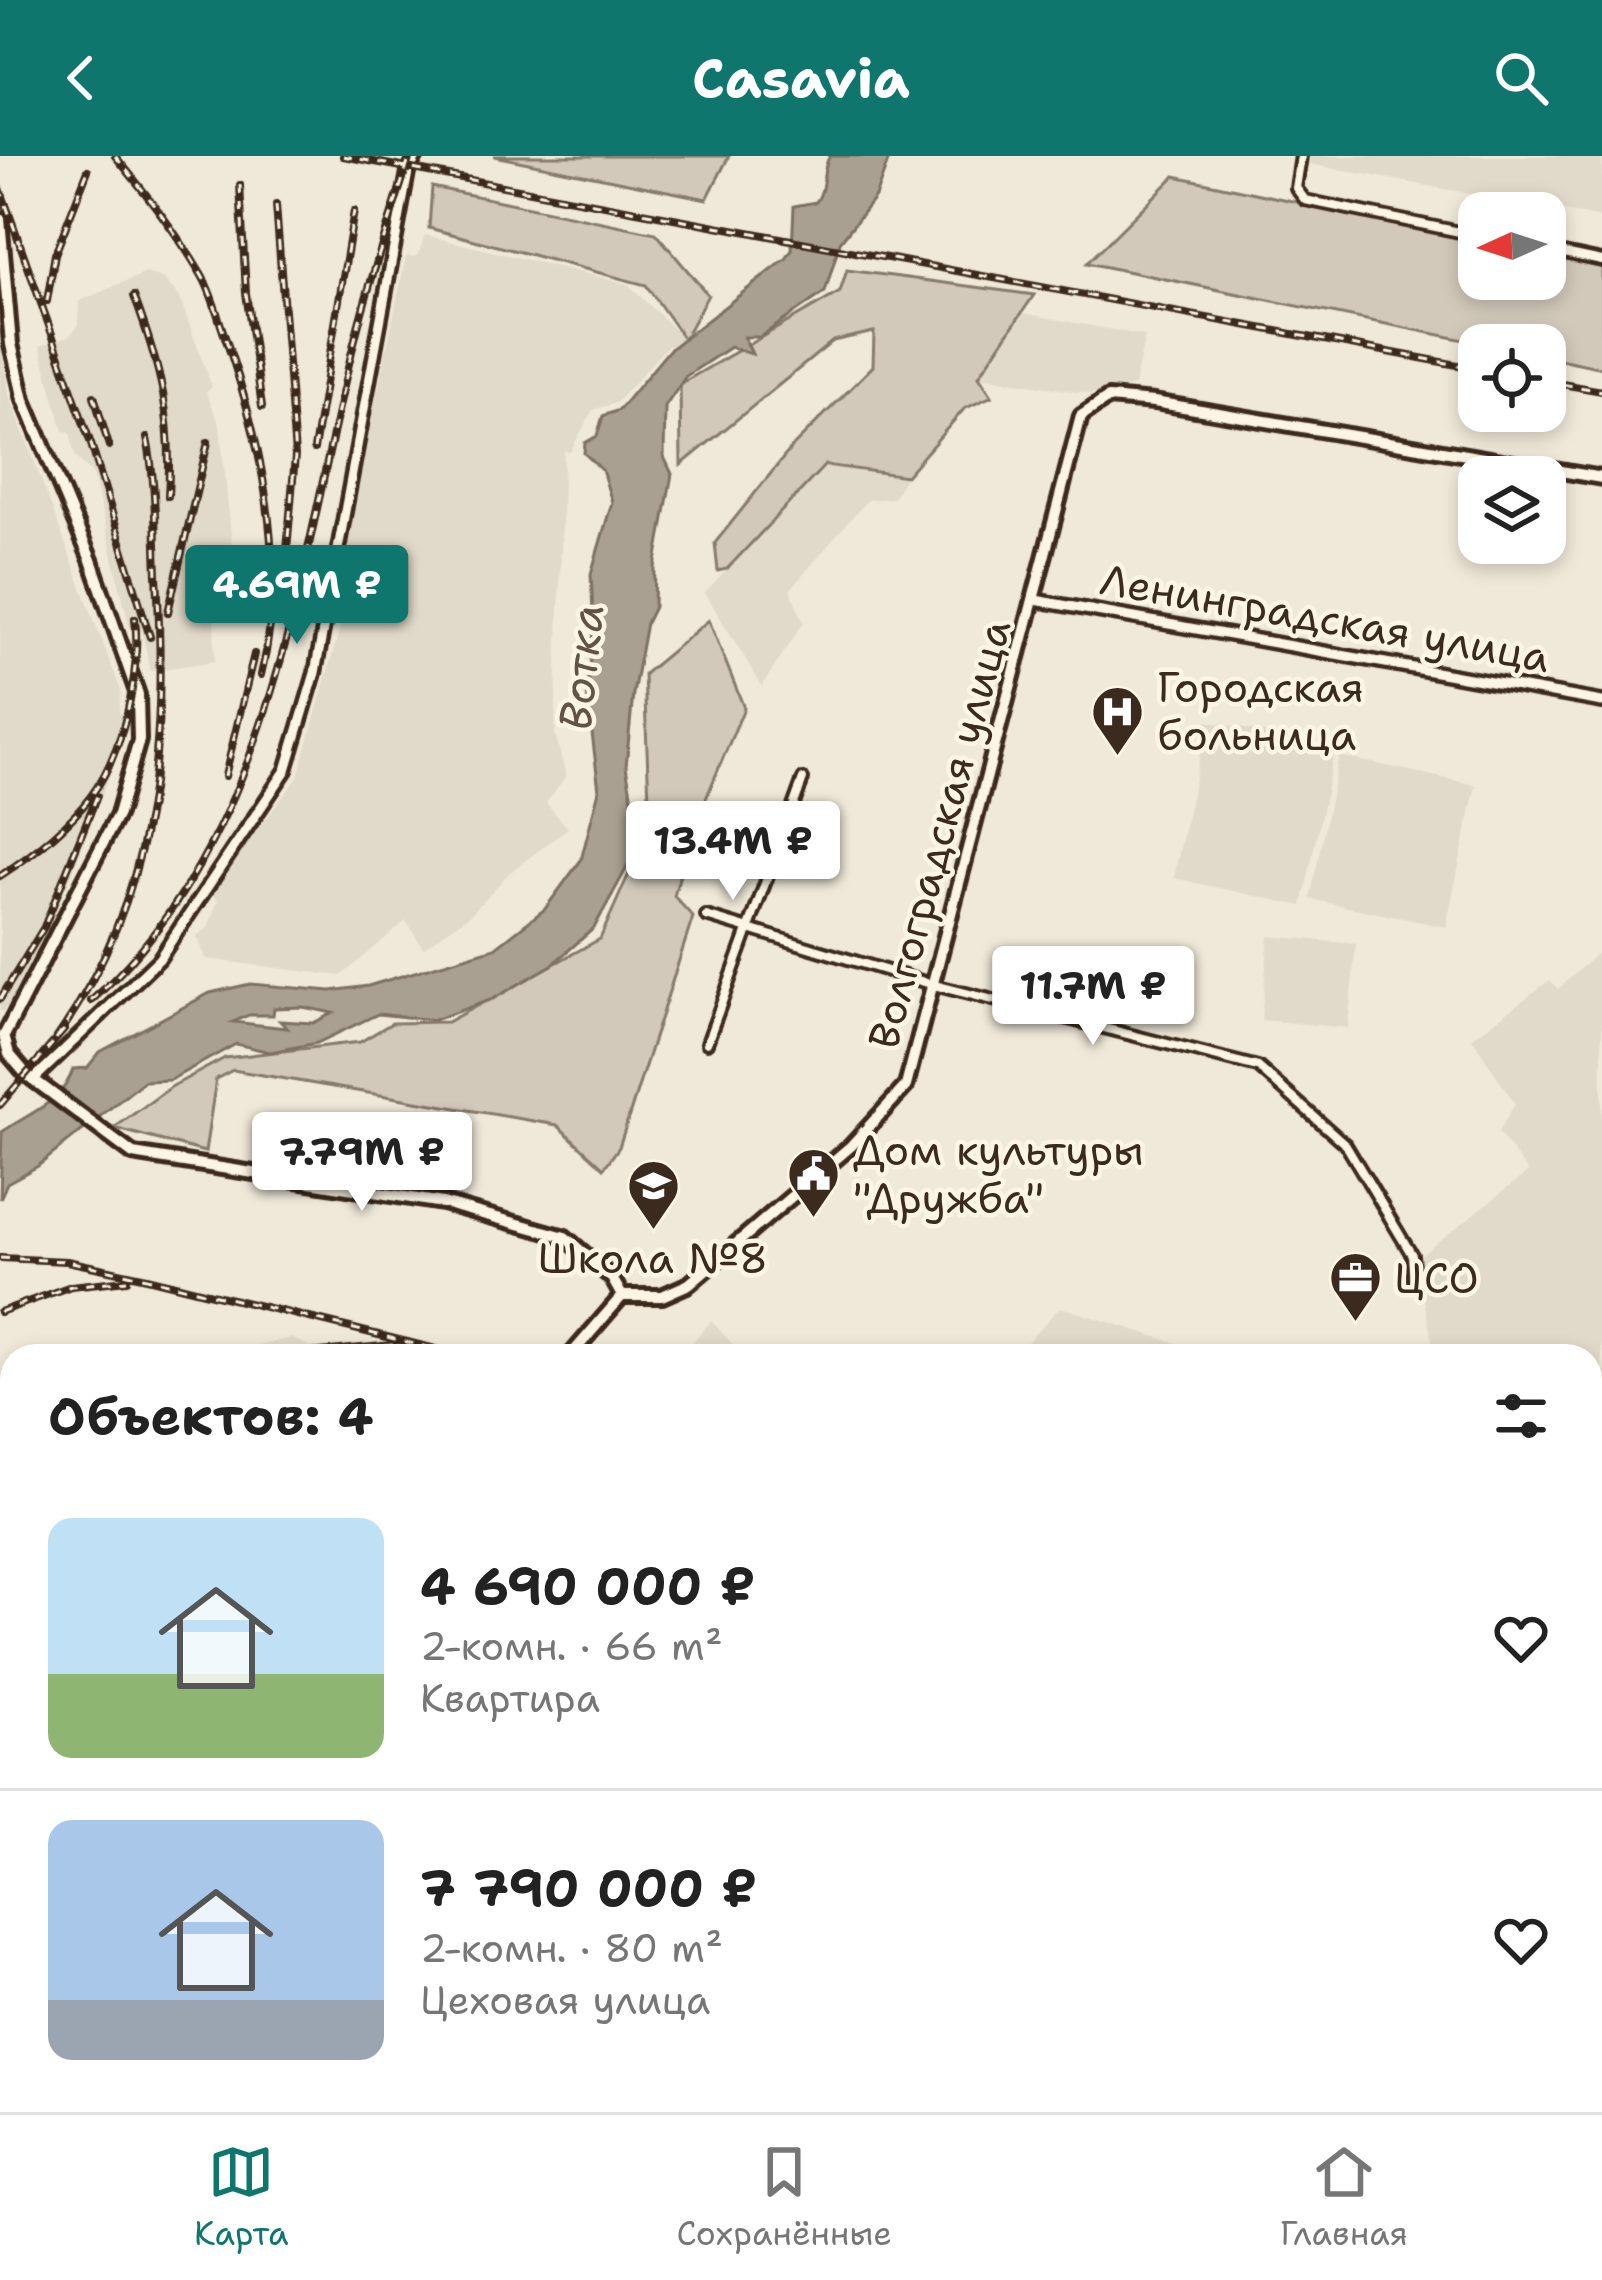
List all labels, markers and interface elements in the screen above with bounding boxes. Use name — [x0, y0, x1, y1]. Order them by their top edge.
text: Casavia — [692, 42, 910, 114]
icon: back — [48, 45, 114, 111]
icon: search — [1488, 45, 1554, 111]
north arrow — [1458, 192, 1566, 300]
map controls — [1458, 192, 1566, 564]
button: locate — [1458, 324, 1566, 432]
button: layers — [1458, 456, 1566, 564]
pin: 4.69M ₽ — [186, 545, 408, 647]
street label: Ленинградская улица — [1096, 551, 1554, 685]
text: 4.69M ₽ — [212, 558, 382, 610]
water label: Вотка — [545, 601, 617, 733]
street label: Волгоградская улица — [855, 613, 1023, 1055]
place label: Городская больница — [1157, 659, 1364, 763]
hospital icon: Городская больница — [1090, 683, 1146, 757]
pin: 13.4M ₽ — [622, 801, 844, 903]
text: 13.4M ₽ — [653, 814, 813, 866]
pin: 11.7M ₽ — [982, 946, 1204, 1048]
text: 11.7M ₽ — [1019, 959, 1167, 1011]
pin: 7.79M ₽ — [251, 1112, 473, 1214]
place label: Дом культуры "Дружба" — [853, 1122, 1144, 1226]
text: 7.79M ₽ — [279, 1125, 445, 1177]
public building icon: Дом культуры "Дружба" — [786, 1146, 842, 1220]
school or university icon: Школа №8 — [625, 1158, 681, 1232]
place label: Школа №8 — [538, 1230, 768, 1286]
office icon: ЦСО — [1327, 1250, 1383, 1324]
place label: ЦСО — [1394, 1250, 1479, 1306]
text: Объектов: 4 — [48, 1382, 374, 1450]
icon: filters — [1488, 1383, 1554, 1449]
text: 4 690 000 ₽ — [420, 1552, 756, 1620]
icon: home — [144, 1566, 288, 1710]
icon: heart — [1488, 1605, 1554, 1671]
text: 2-комн. · 66 m² — [420, 1620, 723, 1672]
text: Квартира — [420, 1672, 600, 1724]
text: 7 790 000 ₽ — [420, 1854, 757, 1922]
icon: home — [144, 1868, 288, 2012]
icon: heart — [1488, 1907, 1554, 1973]
text: 2-комн. · 80 m² — [420, 1922, 723, 1974]
text: Цеховая улица — [420, 1974, 710, 2026]
tab: Карта — [194, 2139, 288, 2256]
tab: Сохранённые — [676, 2139, 892, 2256]
tab: Главная — [1280, 2139, 1408, 2256]

